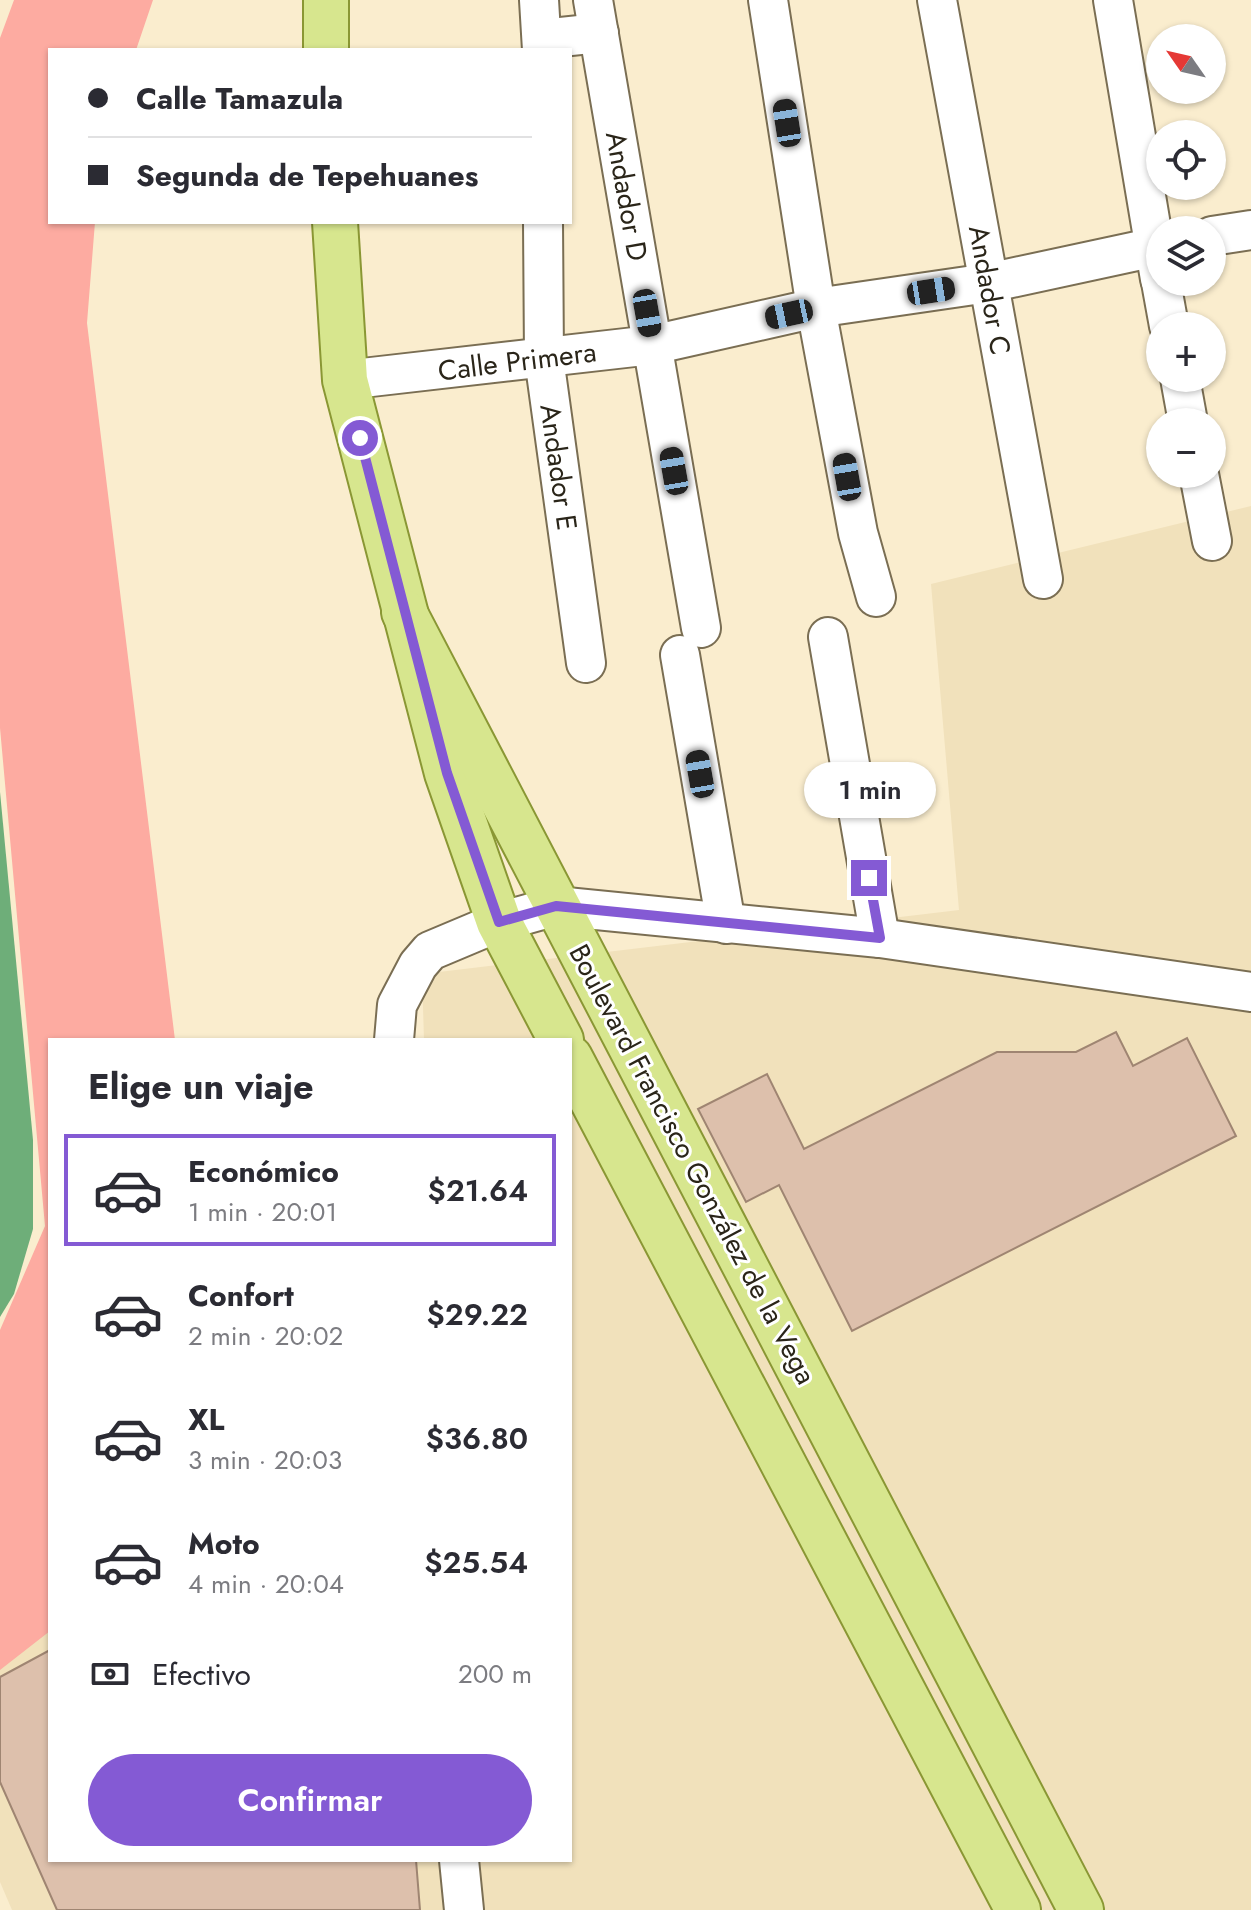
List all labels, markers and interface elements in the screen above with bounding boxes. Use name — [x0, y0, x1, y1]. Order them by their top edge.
north arrow — [1146, 24, 1226, 104]
map controls — [1146, 24, 1226, 488]
text: Calle Tamazula — [136, 77, 343, 120]
car — [771, 97, 803, 149]
button: locate — [1146, 120, 1226, 200]
street label: Andador D — [595, 128, 658, 264]
text: Segunda de Tepehuanes — [136, 154, 478, 197]
button: layers — [1146, 216, 1226, 296]
street label: Andador C — [958, 222, 1021, 358]
car — [905, 275, 957, 307]
car — [631, 287, 663, 339]
car — [763, 297, 815, 331]
button: + — [1146, 312, 1226, 392]
street label: Calle Primera — [435, 331, 599, 392]
street label: Andador E — [529, 401, 588, 533]
button: − — [1146, 408, 1226, 488]
route start — [342, 420, 378, 456]
car — [658, 445, 690, 497]
car — [831, 451, 863, 503]
car — [684, 748, 716, 800]
callout: 1 min — [803, 762, 935, 818]
text: 1 min — [838, 771, 902, 809]
route end — [851, 860, 887, 896]
street label: Boulevard Francisco González de la Vega — [559, 937, 826, 1392]
text: Elige un viaje — [88, 1060, 314, 1112]
text: Económico — [188, 1150, 339, 1193]
icon: car — [92, 1154, 164, 1226]
text: $21.64 — [428, 1169, 528, 1212]
text: 1 min · 20:01 — [188, 1193, 337, 1231]
text: Confort — [188, 1274, 294, 1317]
icon: car — [92, 1278, 164, 1350]
text: $29.22 — [427, 1293, 528, 1336]
text: 2 min · 20:02 — [188, 1317, 343, 1355]
text: XL — [188, 1398, 224, 1441]
icon: car — [92, 1402, 164, 1474]
text: $36.80 — [426, 1417, 528, 1460]
text: 3 min · 20:03 — [188, 1441, 342, 1479]
text: Moto — [188, 1522, 260, 1565]
icon: car — [92, 1526, 164, 1598]
text: $25.54 — [424, 1541, 528, 1584]
text: 4 min · 20:04 — [188, 1565, 344, 1603]
icon: cash — [88, 1652, 132, 1696]
text: Efectivo — [152, 1653, 251, 1696]
text: 200 m — [458, 1655, 532, 1693]
button: Confirmar — [88, 1754, 532, 1846]

